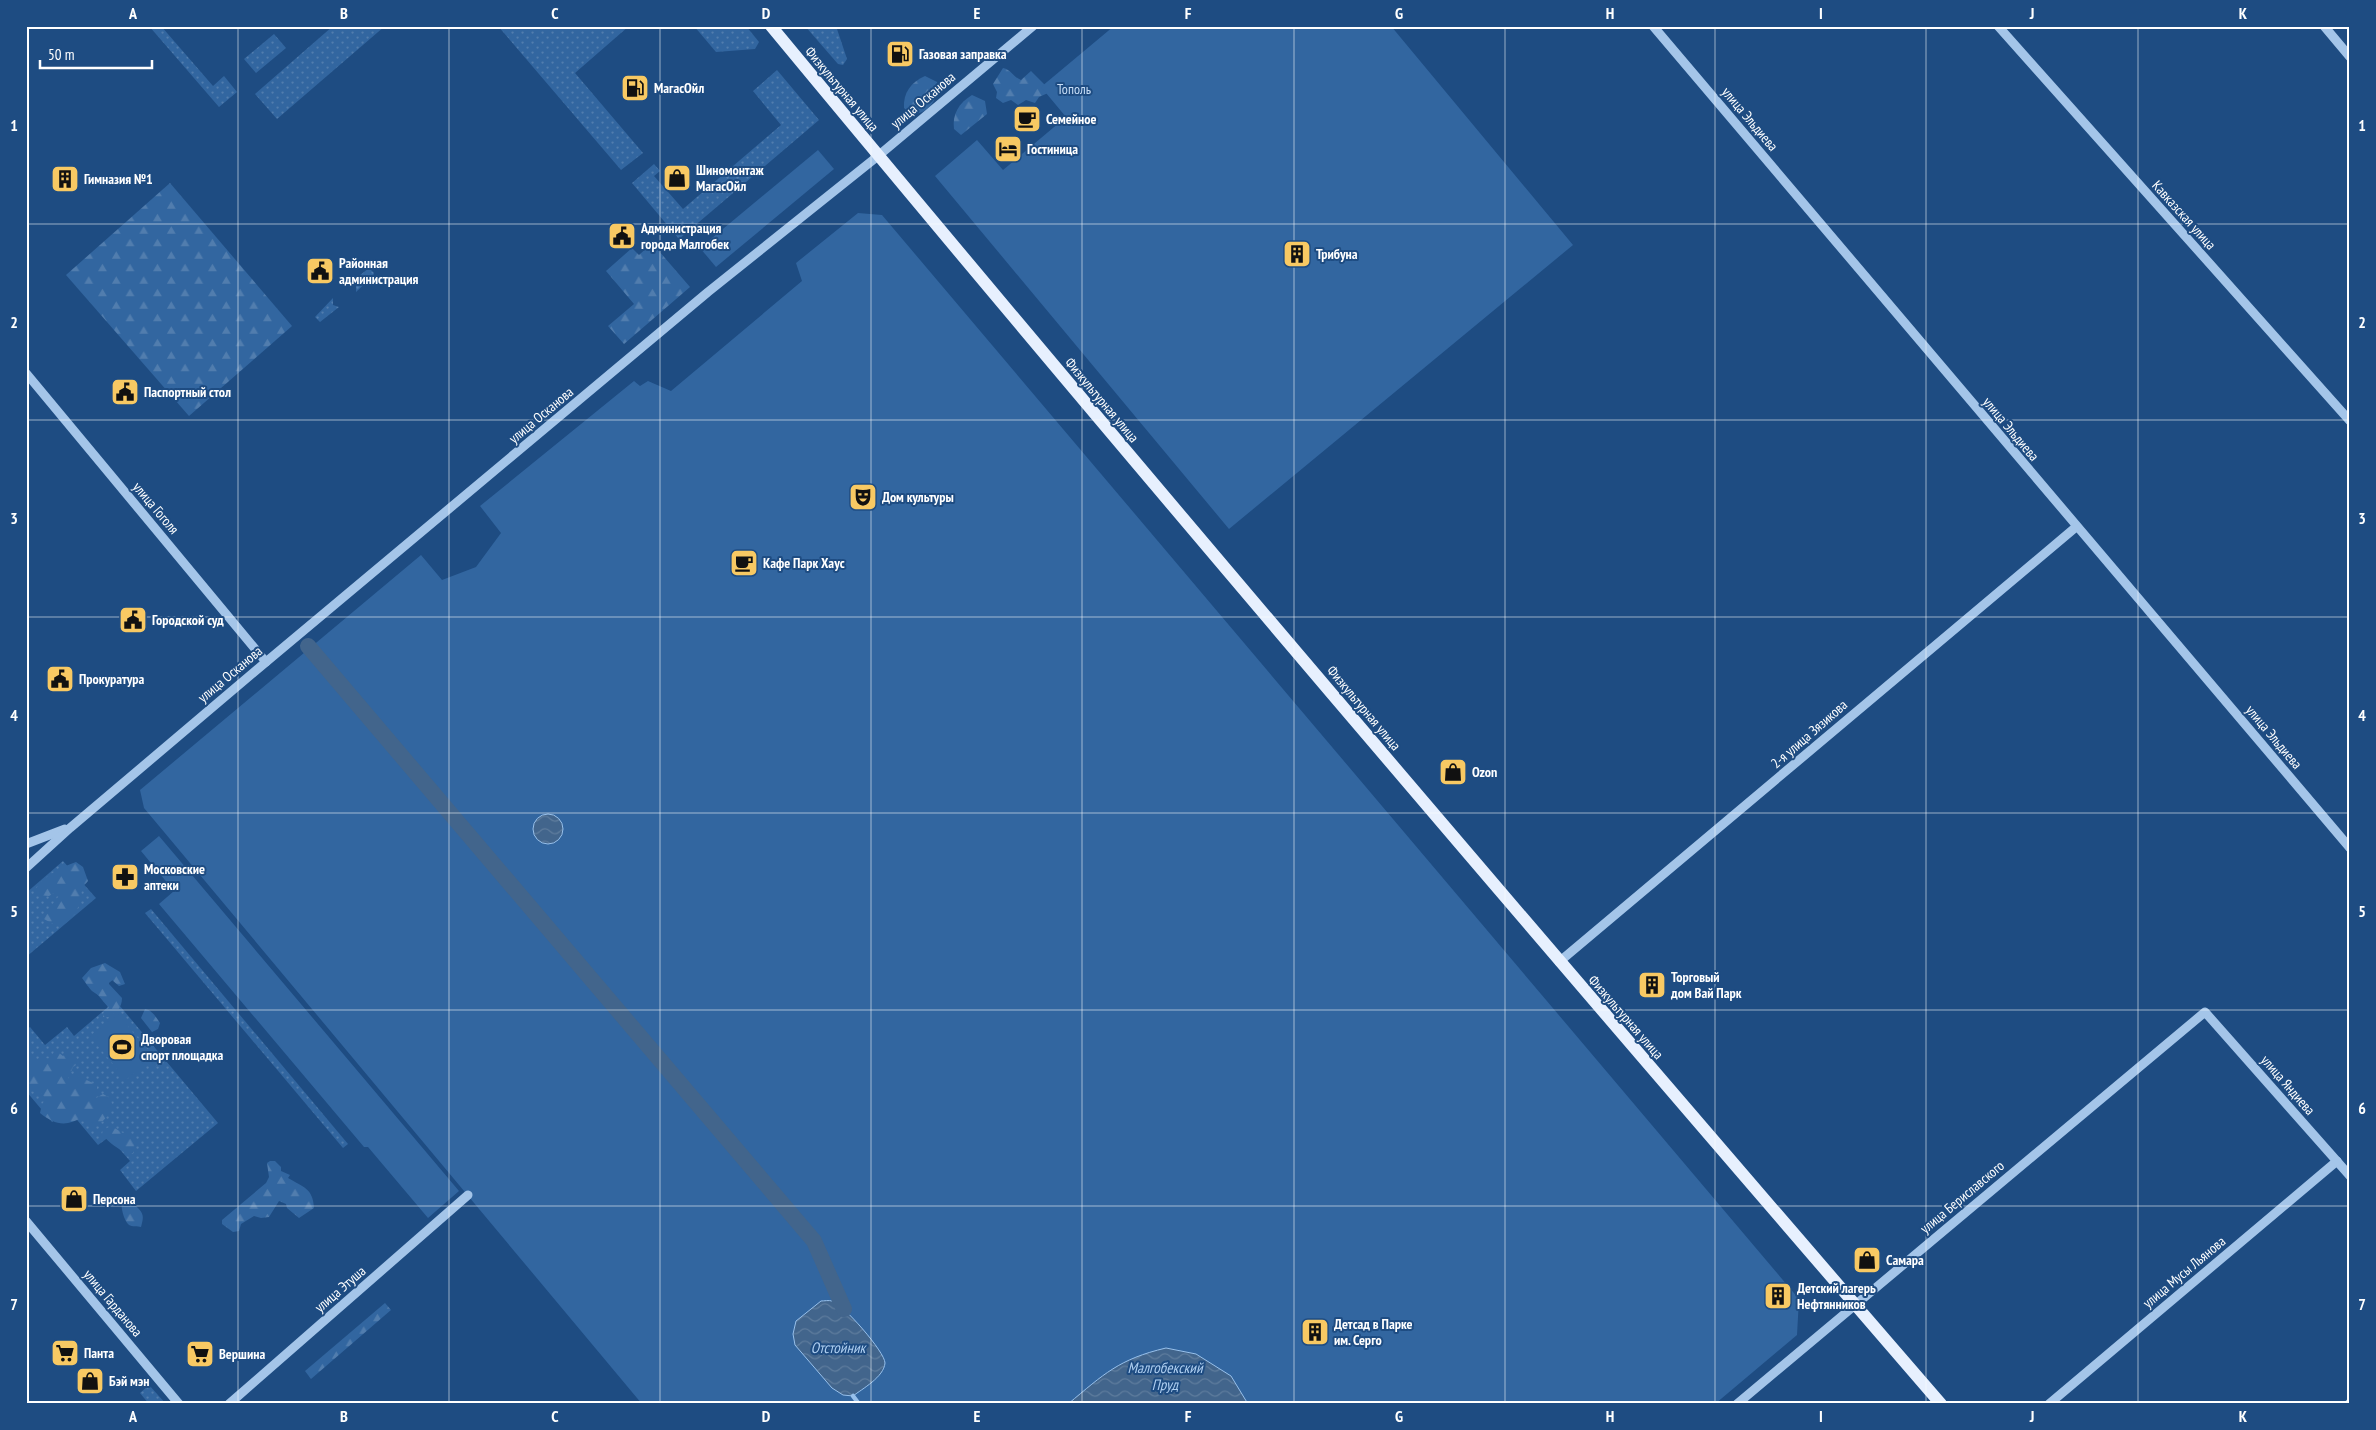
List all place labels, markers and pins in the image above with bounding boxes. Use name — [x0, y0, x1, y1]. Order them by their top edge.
fuel station icon: Газовая заправка — [885, 39, 915, 69]
place label: Газовая заправка — [919, 45, 1007, 63]
fuel station icon: МагасОйл — [620, 73, 650, 103]
place label: МагасОйл — [654, 79, 704, 97]
cafe icon: Семейное — [1012, 104, 1042, 134]
place label: Семейное — [1046, 110, 1096, 128]
hotel icon: Гостиница — [993, 134, 1023, 164]
place label: Гостиница — [1027, 140, 1078, 158]
place label: Шиномонтаж МагасОйл — [696, 161, 764, 195]
shop icon: Шиномонтаж МагасОйл — [662, 163, 692, 193]
building icon: Гимназия №1 — [50, 164, 80, 194]
place label: Гимназия №1 — [84, 170, 153, 188]
place label: Администрация города Малгобек — [640, 219, 729, 253]
public building icon: Администрация города Малгобек — [607, 221, 637, 251]
building icon: Трибуна — [1282, 239, 1312, 269]
place label: Трибуна — [1316, 245, 1358, 263]
place label: Районная администрация — [339, 254, 419, 288]
public building icon: Районная администрация — [305, 256, 335, 286]
public building icon: Паспортный стол — [110, 377, 140, 407]
place label: Паспортный стол — [144, 383, 231, 401]
theatre icon: Дом культуры — [848, 482, 878, 512]
place label: Дом культуры — [882, 488, 954, 506]
cafe icon: Кафе Парк Хаус — [729, 548, 759, 578]
place label: Кафе Парк Хаус — [763, 554, 845, 572]
public building icon: Городской суд — [118, 605, 148, 635]
place label: Городской суд — [152, 611, 224, 629]
public building icon: Прокуратура — [45, 664, 75, 694]
place label: Прокуратура — [79, 670, 144, 688]
shop icon: Ozon — [1438, 757, 1468, 787]
place label: Ozon — [1472, 763, 1497, 781]
place label: Московские аптеки — [144, 860, 205, 894]
pharmacy icon: Московские аптеки — [110, 862, 140, 892]
place label: Торговый дом Вай Парк — [1670, 968, 1742, 1002]
building icon: Торговый дом Вай Парк — [1637, 970, 1667, 1000]
place label: Дворовая спорт площадка — [141, 1030, 224, 1064]
sports icon: Дворовая спорт площадка — [107, 1032, 137, 1062]
shop icon: Персона — [59, 1184, 89, 1214]
place label: Персона — [93, 1190, 136, 1208]
shop icon: Самара — [1852, 1245, 1882, 1275]
place label: Самара — [1886, 1251, 1924, 1269]
place label: Детский лагерь Нефтянников — [1797, 1279, 1876, 1313]
building icon: Детский лагерь Нефтянников — [1763, 1281, 1793, 1311]
place label: Детсад в Парке им. Серго — [1334, 1315, 1413, 1349]
building icon: Детсад в Парке им. Серго — [1300, 1317, 1330, 1347]
supermarket icon: Панта — [50, 1338, 80, 1368]
supermarket icon: Вершина — [185, 1339, 215, 1369]
place label: Панта — [84, 1344, 114, 1362]
place label: Вершина — [219, 1345, 265, 1363]
shop icon: Бэй мэн — [75, 1366, 105, 1396]
place label: Бэй мэн — [109, 1372, 149, 1390]

